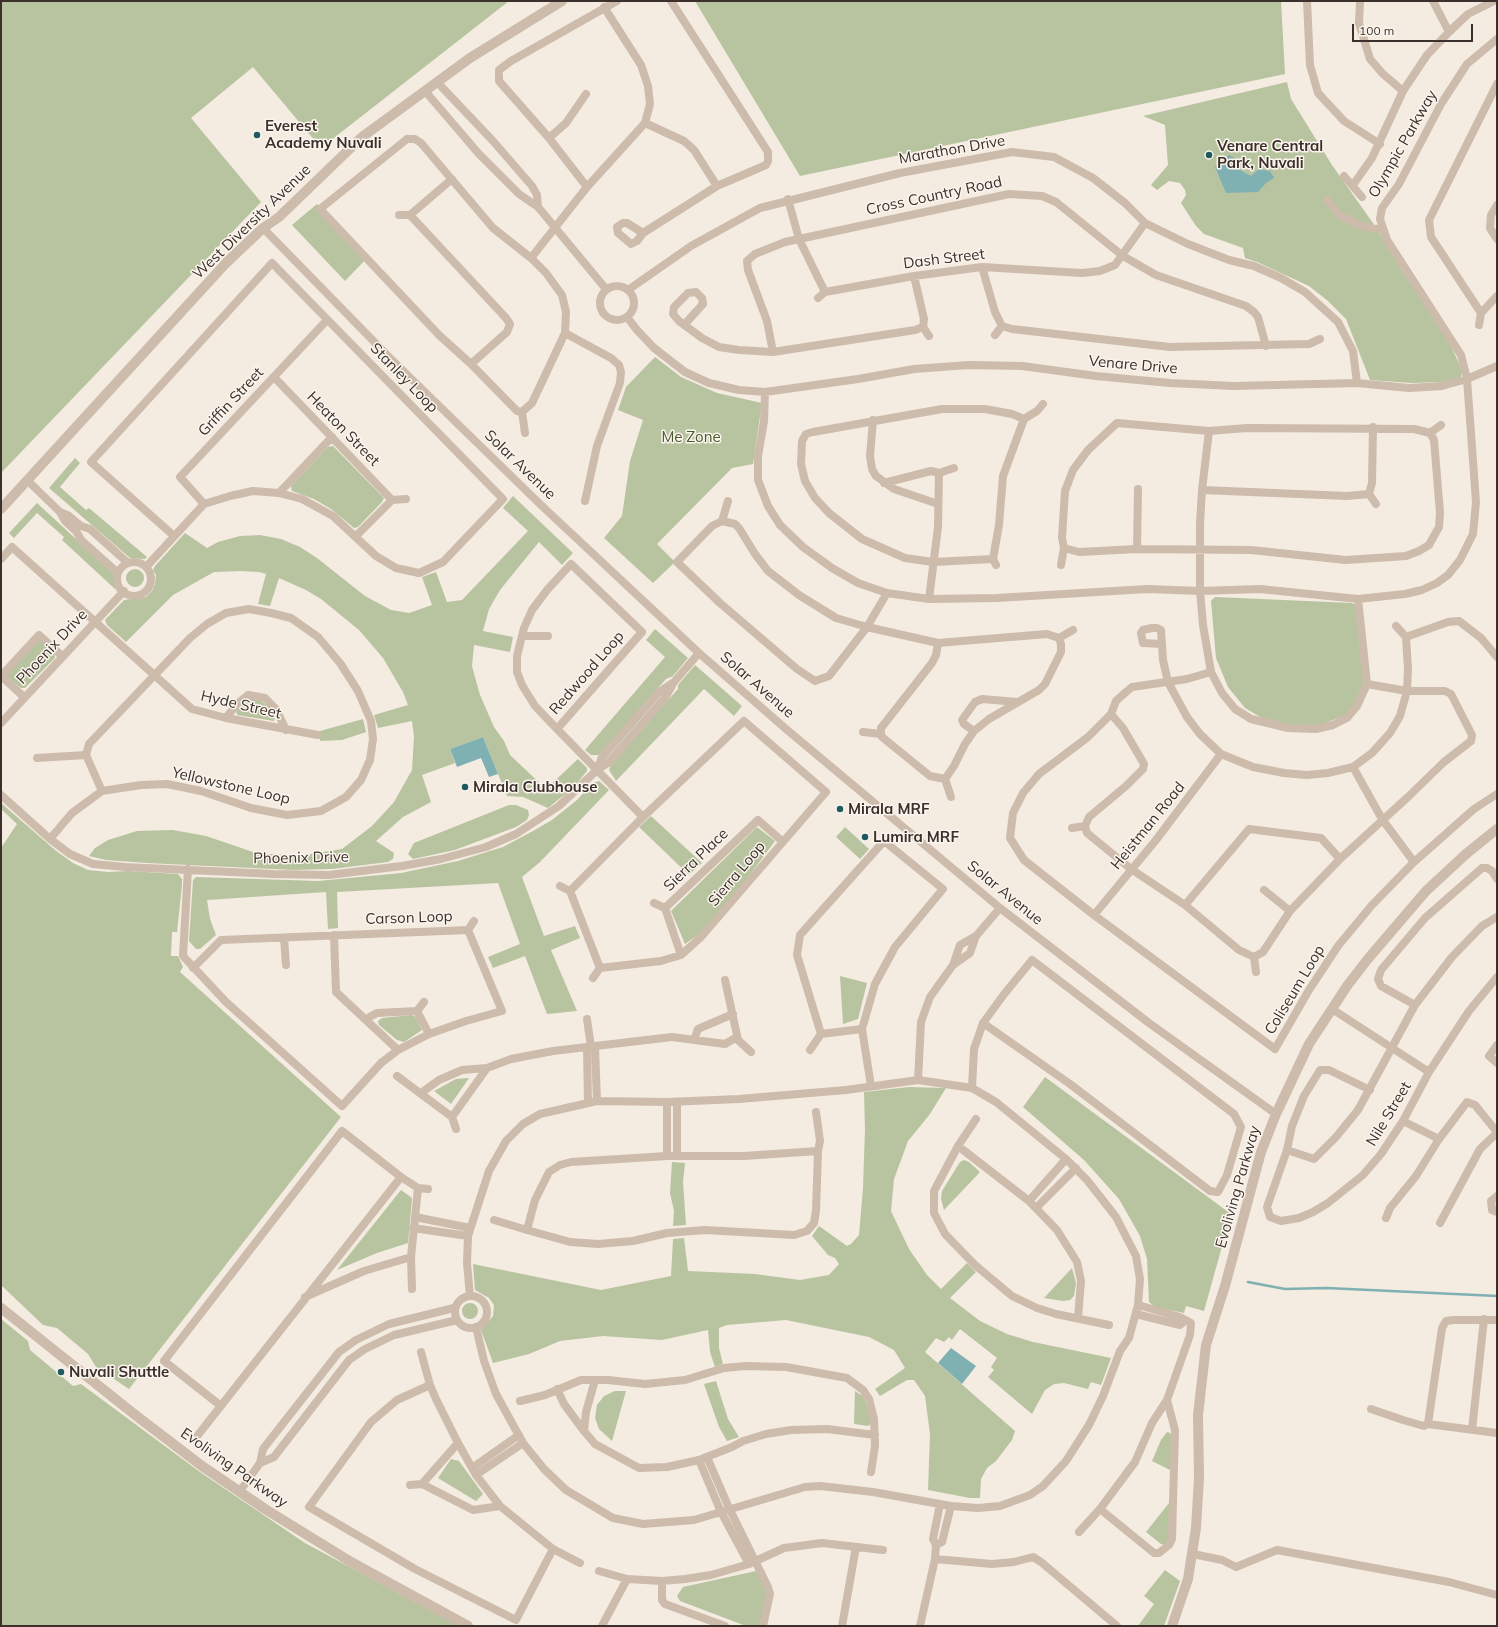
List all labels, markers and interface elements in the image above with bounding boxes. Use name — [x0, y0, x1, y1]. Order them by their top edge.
scale bar — [1354, 16, 1475, 42]
text: 100 m — [1359, 23, 1394, 38]
street label: Olympic Parkway — [1365, 87, 1441, 201]
place label: Everest Academy Nuvali — [265, 117, 382, 152]
marker: Everest Academy Nuvali — [252, 130, 262, 140]
street label: Marathon Drive — [897, 132, 1007, 168]
place label: Venare Central Park, Nuvali — [1217, 137, 1323, 172]
marker: Venare Central Park, Nuvali — [1204, 150, 1214, 160]
street label: West Diversity Avenue — [189, 161, 315, 283]
street label: Cross Country Road — [864, 173, 1004, 219]
street label: Dash Street — [902, 245, 986, 273]
street label: Stanley Loop — [366, 339, 442, 417]
street label: Venare Drive — [1088, 352, 1178, 378]
street label: Griffin Street — [195, 364, 267, 440]
street label: Heaton Street — [303, 388, 383, 470]
street label: Solar Avenue — [481, 427, 559, 503]
park label: Me Zone — [661, 428, 721, 446]
street label: Phoenix Drive — [13, 606, 91, 688]
street label: Redwood Loop — [546, 628, 628, 718]
street label: Solar Avenue — [716, 648, 798, 722]
street label: Hyde Street — [199, 687, 283, 723]
street label: Yellowstone Loop — [170, 764, 292, 808]
place label: Mirala Clubhouse — [473, 778, 597, 796]
street label: Heistman Road — [1107, 779, 1189, 873]
marker: Mirala Clubhouse — [460, 782, 470, 792]
place label: Mirala MRF — [848, 800, 930, 818]
marker: Mirala MRF — [835, 804, 845, 814]
street label: Sierra Place — [660, 825, 732, 895]
place label: Lumira MRF — [873, 828, 959, 846]
marker: Lumira MRF — [860, 832, 870, 842]
street label: Sierra Loop — [705, 838, 769, 910]
street label: Phoenix Drive — [253, 848, 349, 868]
street label: Solar Avenue — [964, 857, 1046, 929]
street label: Carson Loop — [365, 907, 453, 929]
street label: Coliseum Loop — [1261, 942, 1329, 1038]
street label: Nile Street — [1363, 1079, 1415, 1149]
street label: Evoliving Parkway — [1212, 1124, 1264, 1250]
place label: Nuvali Shuttle — [69, 1363, 169, 1381]
marker: Nuvali Shuttle — [56, 1367, 66, 1377]
street label: Evoliving Parkway — [177, 1424, 291, 1512]

